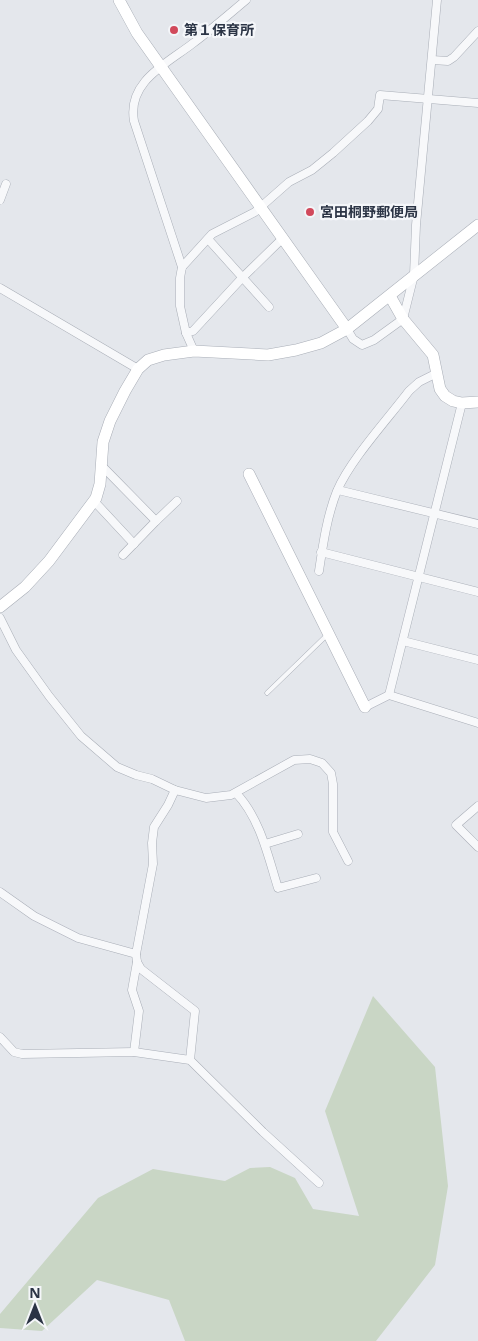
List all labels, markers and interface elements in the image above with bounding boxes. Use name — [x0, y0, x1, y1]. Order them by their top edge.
place label: 第１保育所 — [184, 20, 254, 39]
marker: 第１保育所 — [168, 24, 180, 36]
place label: 宮田桐野郵便局 — [320, 202, 418, 221]
marker: 宮田桐野郵便局 — [304, 206, 316, 218]
north arrow — [10, 1281, 60, 1331]
text: N — [29, 1283, 41, 1302]

